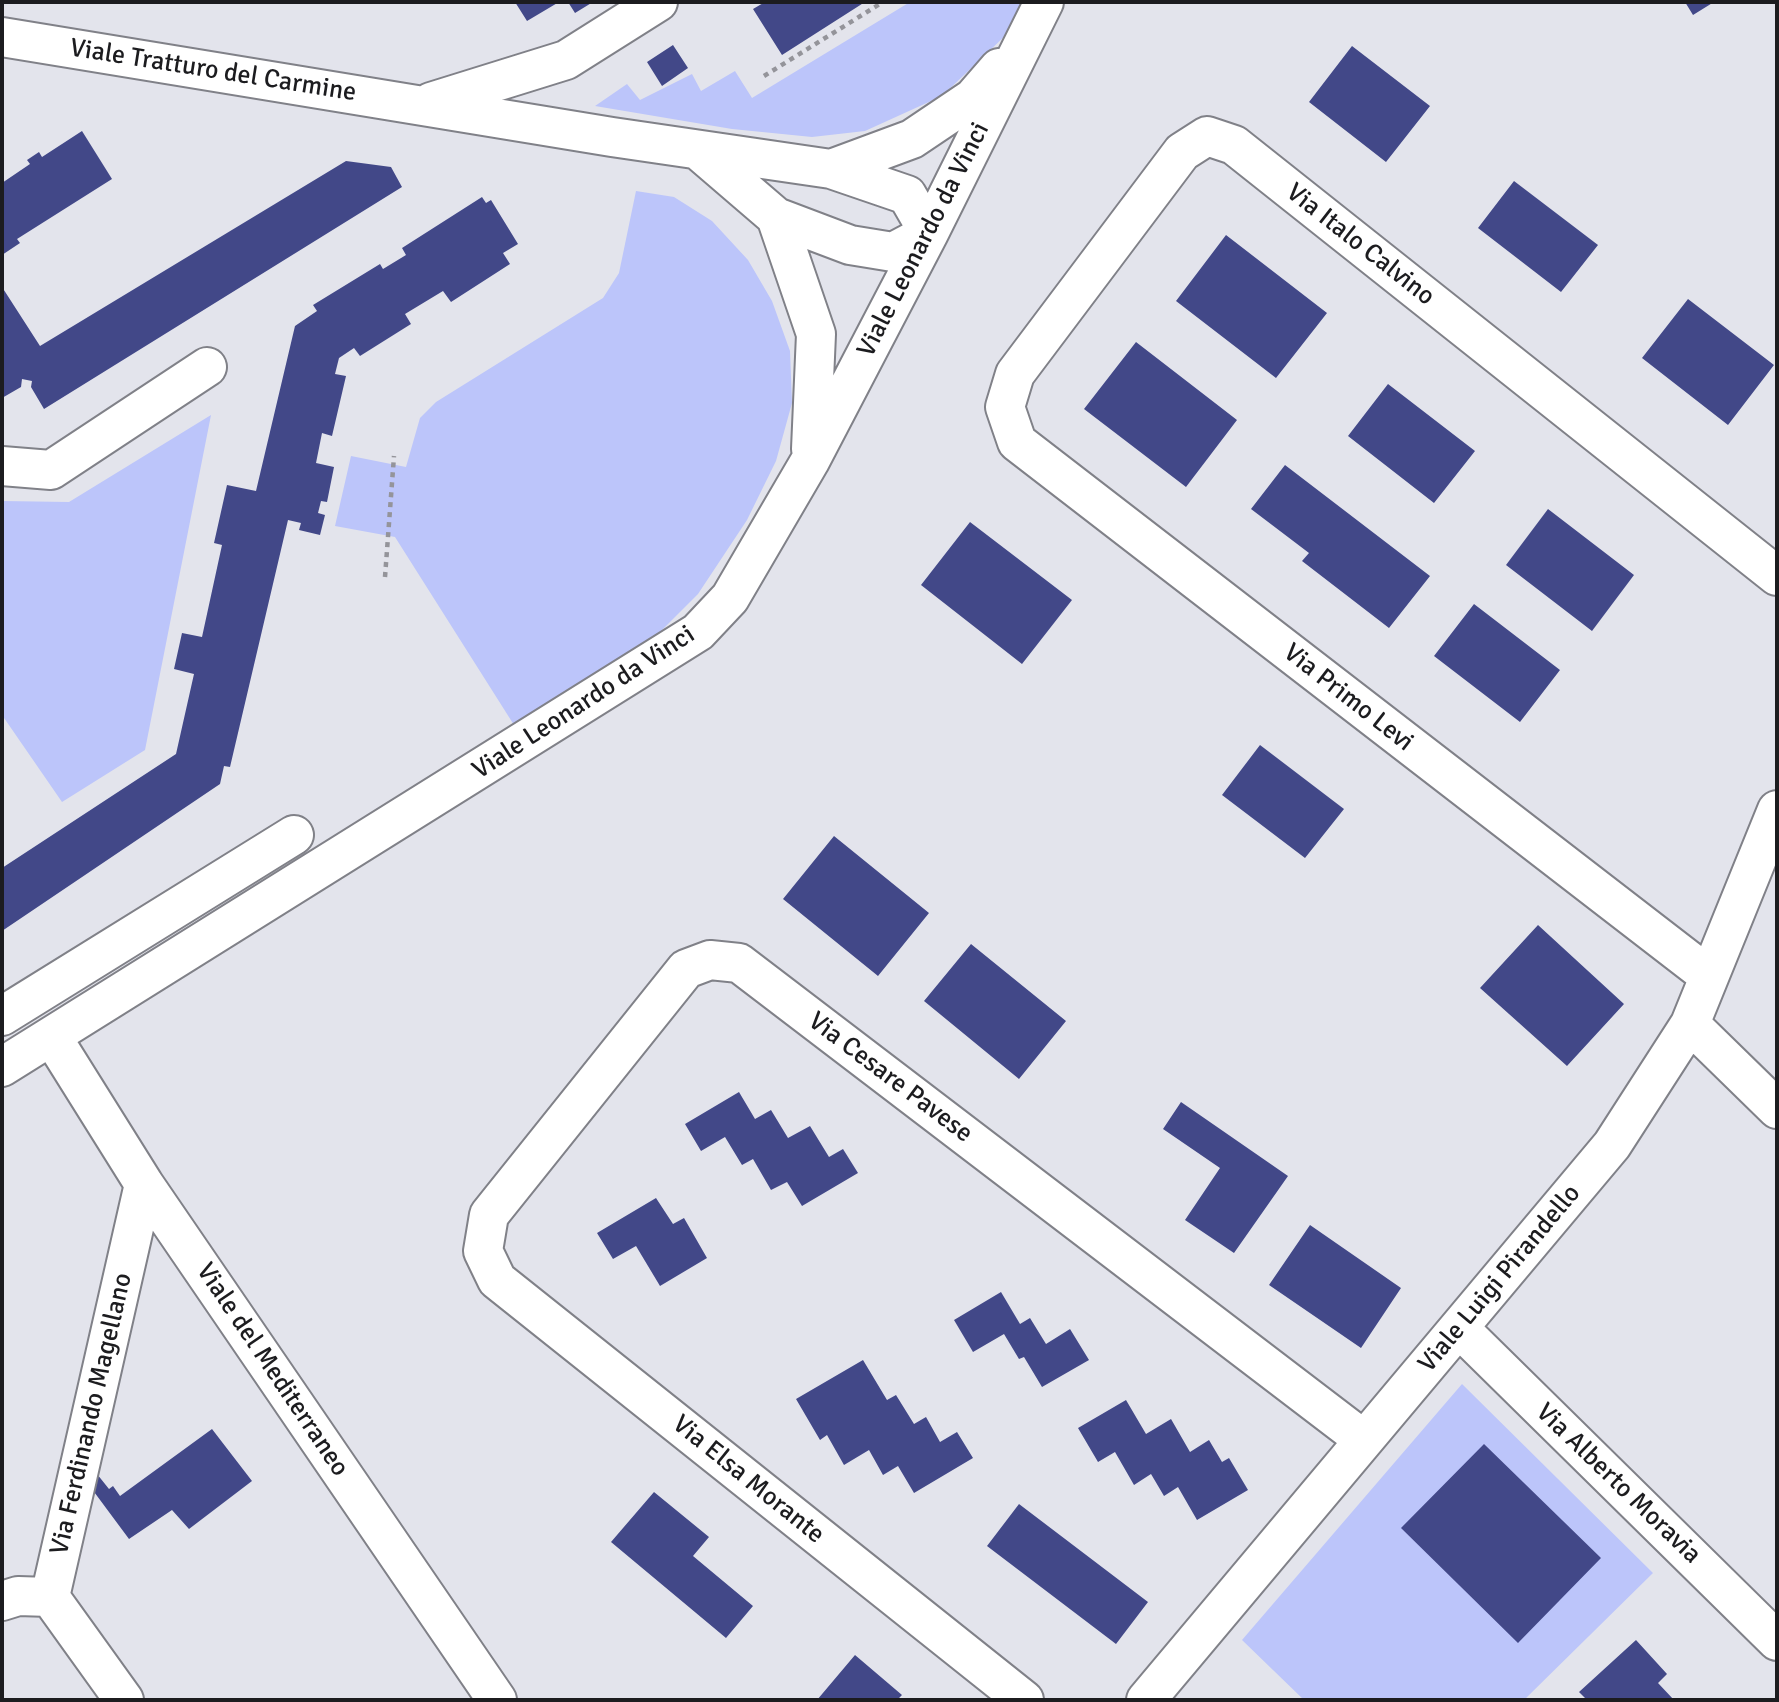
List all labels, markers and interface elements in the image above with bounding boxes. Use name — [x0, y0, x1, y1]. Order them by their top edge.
street label: Viale Tratturo del Carmine — [68, 33, 358, 109]
street label: Viale Leonardo da Vinci — [851, 118, 997, 362]
street label: Via Italo Calvino — [1280, 177, 1440, 313]
street label: Viale Leonardo da Vinci — [467, 619, 701, 787]
street label: Via Primo Levi — [1277, 638, 1419, 758]
street label: Via Cesare Pavese — [802, 1006, 978, 1150]
street label: Viale Luigi Pirandello — [1412, 1179, 1588, 1379]
street label: Viale del Mediterraneo — [189, 1257, 355, 1483]
street label: Via Ferdinando Magellano — [44, 1270, 140, 1558]
street label: Via Alberto Moravia — [1529, 1397, 1707, 1571]
street label: Via Elsa Morante — [666, 1409, 830, 1551]

